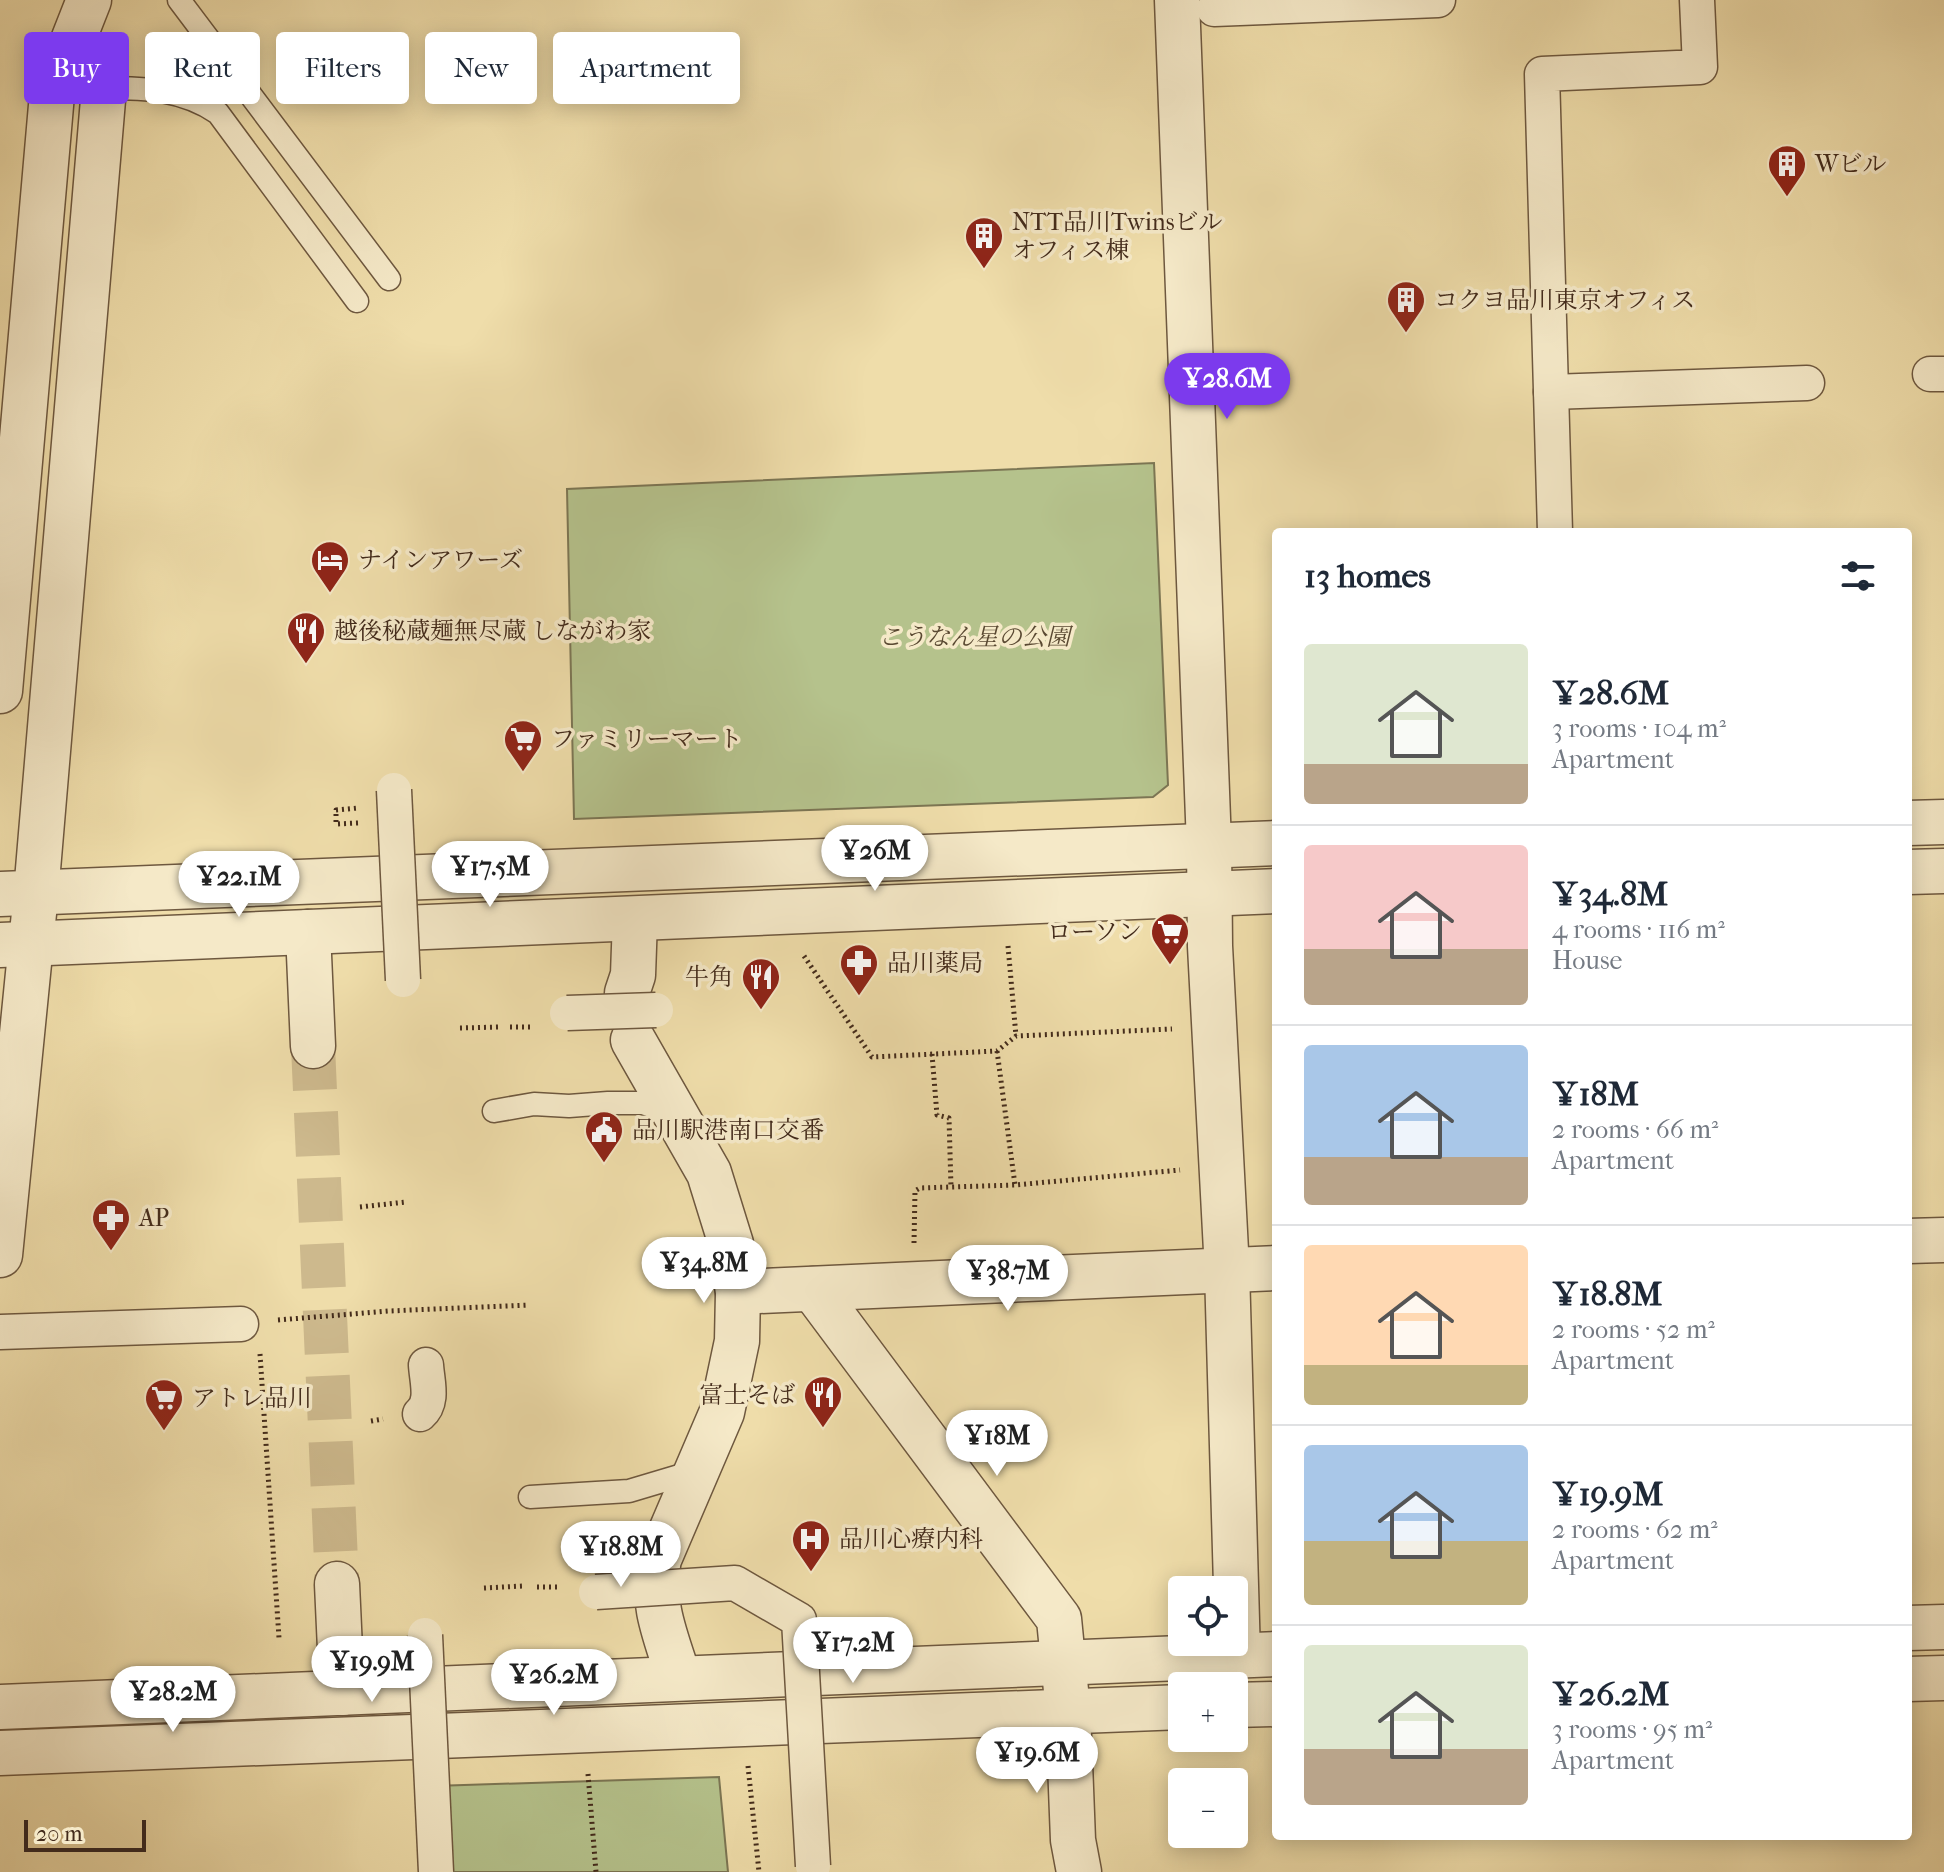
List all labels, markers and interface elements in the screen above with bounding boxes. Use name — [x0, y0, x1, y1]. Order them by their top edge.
chip: Buy — [24, 32, 129, 104]
chip: Rent — [145, 32, 260, 104]
chip: Filters — [276, 32, 409, 104]
chip: New — [425, 32, 537, 104]
chip: Apartment — [553, 32, 740, 104]
building icon: Wビル — [1766, 143, 1808, 198]
place label: Wビル — [1814, 150, 1887, 178]
place label: NTT品川Twinsビル オフィス棟 — [1012, 208, 1223, 264]
building icon: NTT品川Twinsビル オフィス棟 — [963, 215, 1005, 270]
building icon: コクヨ品川東京オフィス — [1385, 279, 1427, 334]
place label: コクヨ品川東京オフィス — [1434, 286, 1695, 314]
pin: ¥28.6M — [1162, 353, 1292, 421]
text: ¥28.6M — [1182, 363, 1272, 394]
hotel icon: ナインアワーズ — [309, 539, 351, 594]
place label: ナインアワーズ — [358, 546, 523, 574]
icon: filters — [1836, 554, 1880, 598]
text: 13 homes — [1304, 556, 1431, 596]
restaurant icon: 越後秘蔵麺無尽蔵 しながわ家 — [285, 610, 327, 665]
place label: 越後秘蔵麺無尽蔵 しながわ家 — [334, 617, 651, 645]
park label: こうなん星の公園 — [878, 623, 1074, 651]
text: ¥28.6M — [1552, 673, 1669, 713]
icon: home — [1368, 676, 1464, 772]
text: 3 rooms · 104 m² — [1552, 713, 1726, 744]
supermarket icon: ファミリーマート — [502, 718, 544, 773]
place label: ファミリーマート — [551, 725, 743, 753]
text: Apartment — [1552, 744, 1674, 775]
pin: ¥26M — [828, 825, 922, 893]
text: ¥26M — [839, 835, 911, 866]
pin: ¥17.5M — [425, 841, 555, 909]
pin: ¥22.1M — [174, 851, 304, 919]
text: ¥17.5M — [450, 851, 530, 882]
text: ¥22.1M — [196, 861, 282, 892]
text: ¥34.8M — [1552, 874, 1668, 914]
icon: home — [1368, 877, 1464, 973]
supermarket icon: ローソン — [1149, 911, 1191, 966]
text: 4 rooms · 116 m² — [1552, 914, 1725, 945]
place label: ローソン — [1047, 918, 1142, 946]
pharmacy icon: 品川薬局 — [838, 942, 880, 997]
text: House — [1552, 945, 1622, 976]
place label: 品川薬局 — [887, 949, 983, 977]
restaurant icon: 牛角 — [740, 956, 782, 1011]
place label: 牛角 — [685, 963, 733, 991]
text: ¥18M — [1552, 1074, 1639, 1114]
icon: home — [1368, 1077, 1464, 1173]
public building icon: 品川駅港南口交番 — [583, 1109, 625, 1164]
text: 2 rooms · 66 m² — [1552, 1114, 1718, 1145]
place label: 品川駅港南口交番 — [632, 1116, 824, 1144]
text: Apartment — [1552, 1145, 1674, 1176]
pharmacy icon: AP — [90, 1197, 132, 1252]
place label: AP — [138, 1204, 169, 1232]
pin: ¥34.8M — [639, 1237, 769, 1305]
pin: ¥38.7M — [943, 1245, 1073, 1313]
text: ¥34.8M — [660, 1247, 748, 1278]
text: ¥38.7M — [966, 1255, 1050, 1286]
text: ¥18.8M — [1552, 1274, 1662, 1314]
icon: home — [1368, 1277, 1464, 1373]
text: 2 rooms · 52 m² — [1552, 1314, 1715, 1345]
text: Apartment — [1552, 1345, 1674, 1376]
restaurant icon: 富士そば — [802, 1374, 844, 1429]
supermarket icon: アトレ品川 — [143, 1377, 185, 1432]
place label: 富士そば — [699, 1381, 795, 1409]
place label: アトレ品川 — [192, 1384, 312, 1412]
pin: ¥18M — [950, 1410, 1044, 1478]
text: ¥18M — [964, 1420, 1030, 1451]
text: ¥19.9M — [1552, 1474, 1663, 1514]
icon: home — [1368, 1477, 1464, 1573]
text: 2 rooms · 62 m² — [1552, 1514, 1718, 1545]
hospital icon: 品川心療内科 — [790, 1518, 832, 1573]
pin: ¥18.8M — [556, 1521, 686, 1589]
place label: 品川心療内科 — [839, 1525, 983, 1553]
text: ¥18.8M — [579, 1531, 663, 1562]
text: Apartment — [1552, 1545, 1674, 1576]
map controls — [1168, 1576, 1248, 1848]
button: locate — [1168, 1576, 1248, 1656]
pin: ¥17.2M — [788, 1617, 918, 1685]
text: ¥17.2M — [811, 1627, 895, 1658]
pin: ¥19.9M — [307, 1636, 437, 1704]
text: ¥19.9M — [329, 1646, 415, 1677]
pin: ¥26.2M — [489, 1649, 619, 1717]
text: ¥26.2M — [509, 1659, 599, 1690]
pin: ¥28.2M — [108, 1666, 238, 1734]
button: + — [1168, 1672, 1248, 1752]
text: ¥26.2M — [1552, 1674, 1669, 1714]
text: ¥28.2M — [129, 1676, 217, 1707]
icon: home — [1368, 1677, 1464, 1773]
text: 3 rooms · 95 m² — [1552, 1714, 1712, 1745]
pin: ¥19.6M — [972, 1727, 1102, 1795]
text: ¥19.6M — [994, 1737, 1080, 1768]
text: Apartment — [1552, 1745, 1674, 1776]
button: − — [1168, 1768, 1248, 1848]
scale bar — [24, 1816, 146, 1852]
text: 20 m — [36, 1821, 82, 1847]

